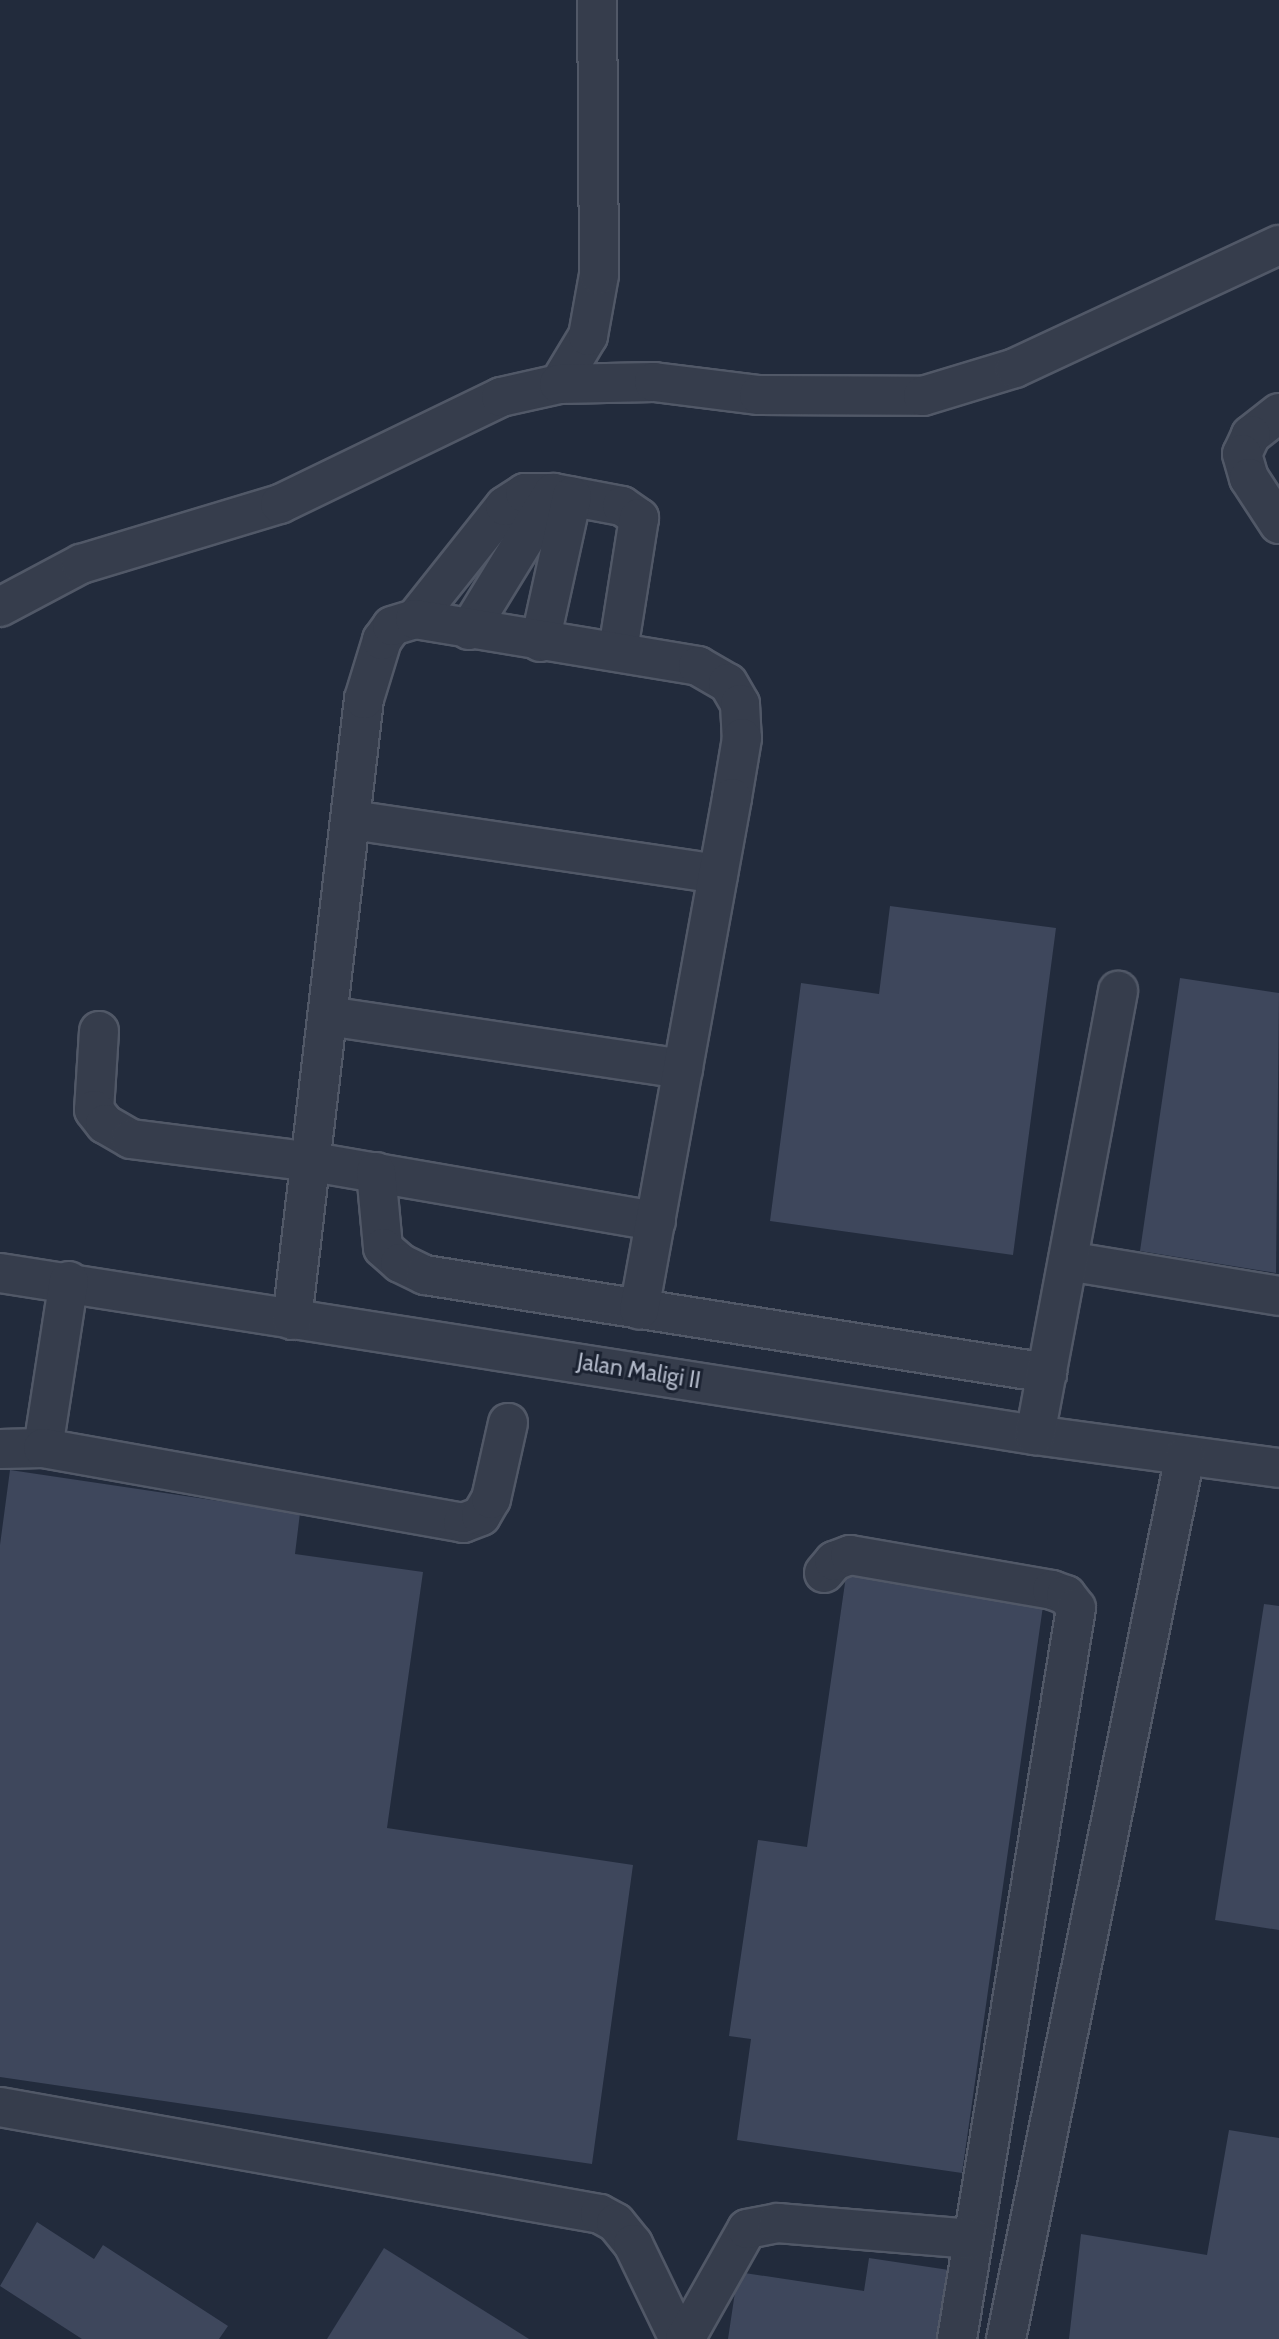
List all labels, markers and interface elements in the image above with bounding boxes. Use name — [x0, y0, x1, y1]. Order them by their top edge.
street label: Jalan Maligi II — [575, 1348, 703, 1394]

